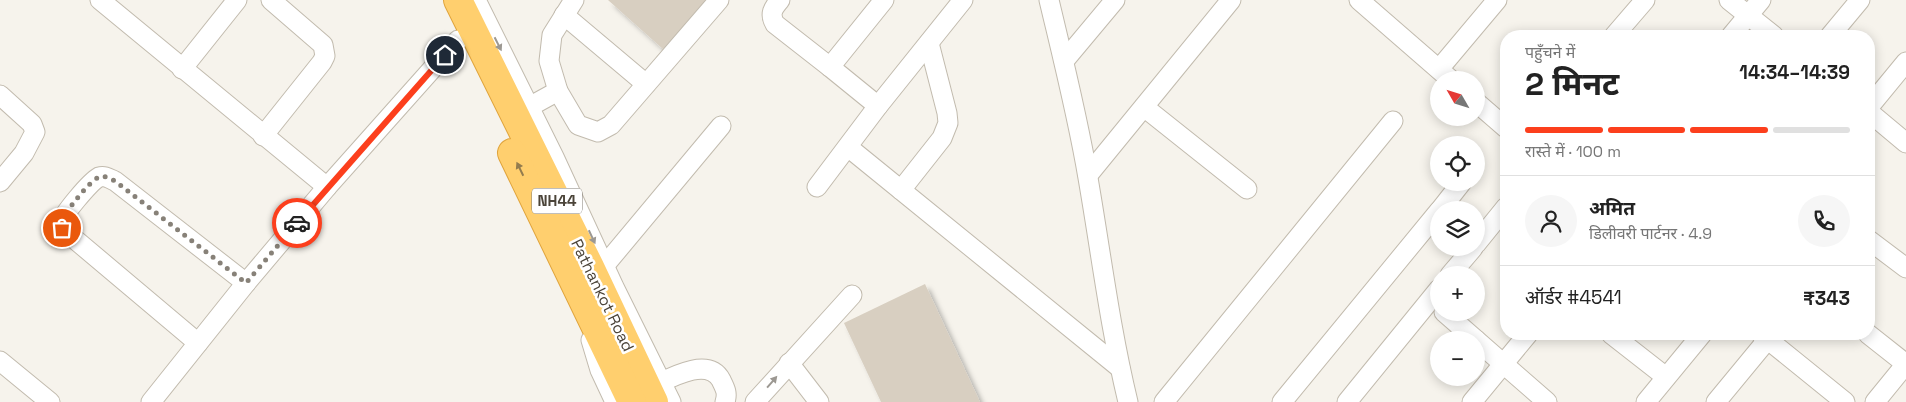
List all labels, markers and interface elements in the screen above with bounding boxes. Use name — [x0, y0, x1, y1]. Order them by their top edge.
pin — [424, 34, 466, 76]
one-way arrow — [494, 36, 502, 51]
icon: home — [431, 41, 459, 69]
text: पहुँचने में — [1525, 42, 1575, 63]
text: 14:34–14:39 — [1739, 60, 1850, 85]
text: 2 मिनट — [1525, 64, 1619, 104]
north arrow — [1430, 71, 1485, 126]
map controls — [1430, 71, 1485, 386]
button: locate — [1430, 136, 1485, 191]
text: रास्ते में · 100 m — [1525, 141, 1621, 162]
one-way arrow — [516, 162, 524, 176]
road number: NH44 — [532, 188, 582, 214]
button: person — [1525, 195, 1577, 247]
button: phone — [1798, 195, 1850, 247]
text: अमित — [1589, 196, 1635, 221]
courier — [272, 198, 322, 248]
button: layers — [1430, 201, 1485, 256]
pin — [41, 207, 83, 249]
icon: car — [283, 209, 311, 237]
icon: bag — [48, 214, 76, 242]
text: डिलीवरी पार्टनर · 4.9 — [1589, 223, 1712, 244]
one-way arrow — [588, 230, 596, 244]
street label: Pathankot Road — [566, 235, 639, 355]
button: + — [1430, 266, 1485, 321]
text: ऑर्डर #4541 — [1525, 285, 1622, 310]
text: ₹343 — [1803, 286, 1850, 311]
button: − — [1430, 331, 1485, 386]
one-way arrow — [766, 377, 778, 389]

